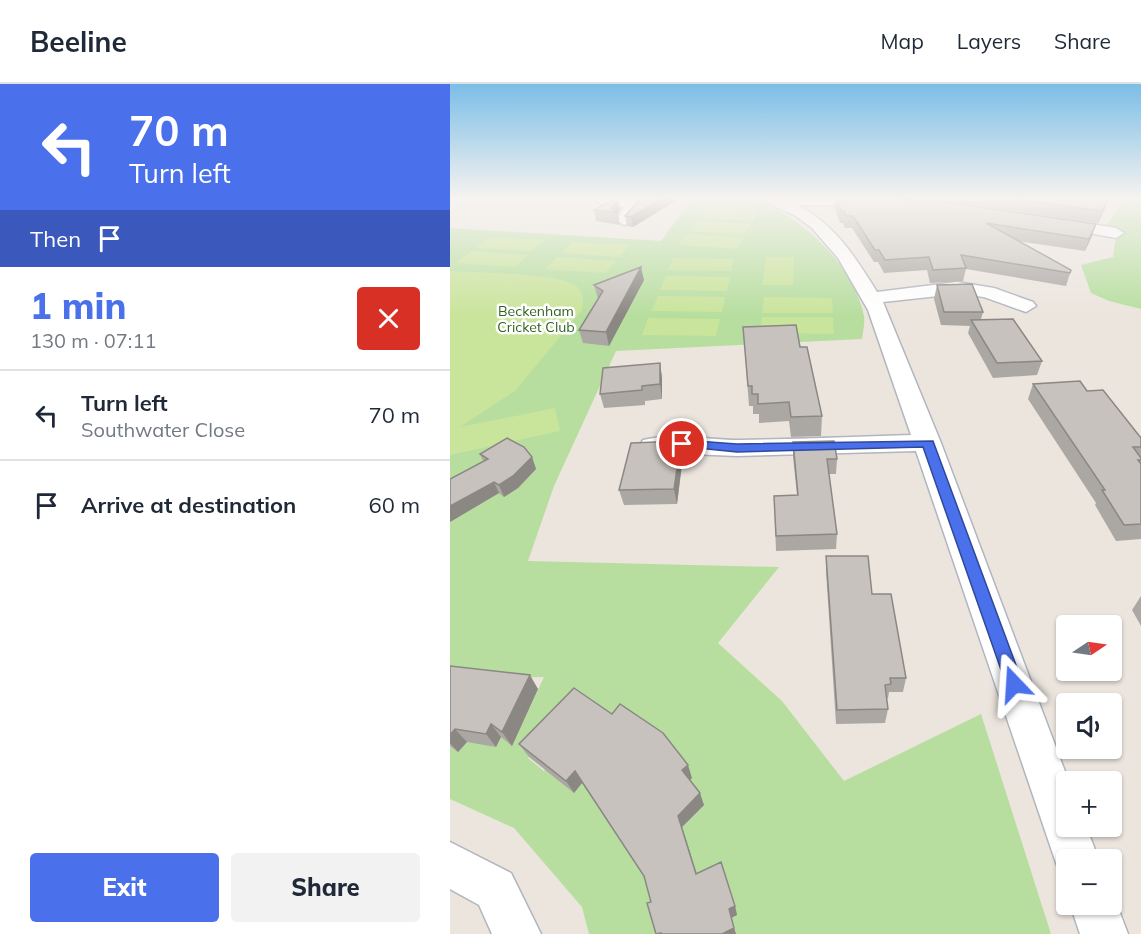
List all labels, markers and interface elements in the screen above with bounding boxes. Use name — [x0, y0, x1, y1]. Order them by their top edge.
text: Beeline — [30, 24, 127, 59]
text: Map — [881, 28, 924, 54]
text: Layers — [957, 28, 1021, 54]
text: Share — [1054, 28, 1111, 54]
text: 70 m — [129, 104, 229, 157]
icon: left — [30, 108, 108, 186]
text: Turn left — [129, 156, 231, 190]
icon: arrive — [93, 222, 126, 255]
text: Then — [30, 225, 81, 253]
text: 1 min — [30, 283, 126, 328]
button: close — [357, 287, 420, 350]
park label: Beckenham Cricket Club — [497, 302, 575, 336]
text: 130 m · 07:11 — [30, 328, 156, 353]
text: Turn left — [81, 389, 168, 417]
icon: left — [30, 399, 63, 432]
text: 70 m — [369, 401, 420, 429]
text: Southwater Close — [81, 417, 245, 442]
pin — [656, 418, 707, 469]
icon: arrive — [665, 427, 698, 460]
icon: arrive — [30, 489, 63, 522]
text: Arrive at destination — [81, 491, 296, 519]
text: 60 m — [369, 491, 420, 519]
north arrow — [1056, 615, 1122, 681]
map controls — [1056, 615, 1122, 915]
position arrow — [982, 652, 1046, 716]
button: sound — [1056, 693, 1122, 759]
button: + — [1056, 771, 1122, 837]
button: − — [1056, 849, 1122, 915]
button: Exit — [30, 853, 219, 922]
button: Share — [231, 853, 420, 922]

